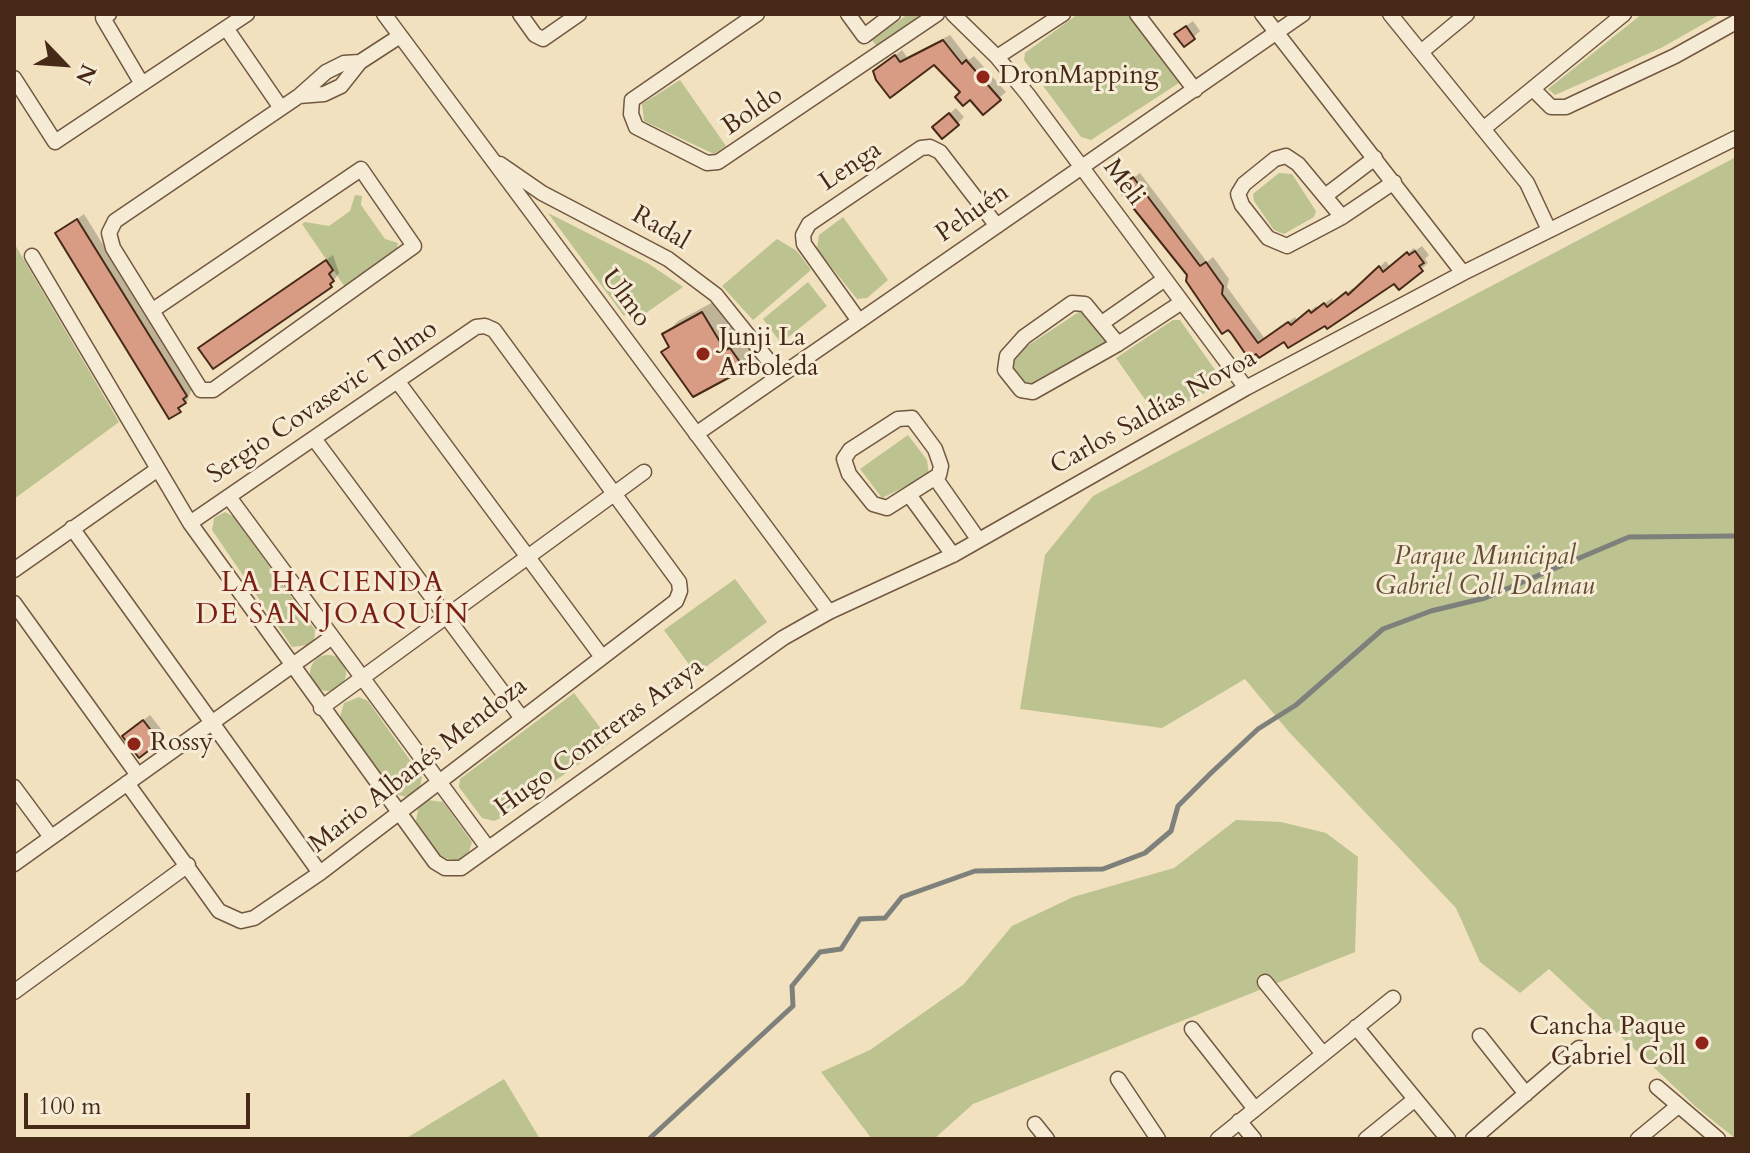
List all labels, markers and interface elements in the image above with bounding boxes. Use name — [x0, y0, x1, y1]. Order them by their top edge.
north arrow — [24, 24, 104, 104]
text: N — [68, 59, 103, 89]
place label: DronMapping — [999, 61, 1159, 93]
marker: DronMapping — [974, 68, 992, 86]
street label: Boldo — [717, 81, 789, 143]
street label: Lenga — [814, 135, 888, 199]
street label: Meli — [1095, 154, 1151, 212]
street label: Pehuén — [930, 178, 1016, 250]
street label: Radal — [626, 200, 694, 258]
street label: Ulmo — [593, 264, 657, 334]
street label: Sergio Covasevic Tolmo — [202, 314, 444, 492]
place label: Junji La Arboleda — [719, 323, 818, 384]
street label: Carlos Saldías Novoa — [1046, 343, 1262, 483]
marker: Junji La Arboleda — [694, 345, 712, 363]
park label: Parque Municipal Gabriel Coll Dalmau — [1375, 542, 1595, 604]
district label: LA HACIENDA DE SAN JOAQUÍN — [196, 568, 470, 634]
street label: Hugo Contreras Araya — [490, 652, 710, 824]
street label: Mario Albanés Mendoza — [304, 671, 534, 861]
place label: Rossy — [150, 728, 213, 760]
marker: Rossy — [125, 735, 143, 753]
place label: Cancha Paque Gabriel Coll — [1529, 1012, 1686, 1074]
marker: Cancha Paque Gabriel Coll — [1693, 1034, 1711, 1052]
scale bar — [28, 1077, 254, 1127]
text: 100 m — [38, 1090, 102, 1123]

